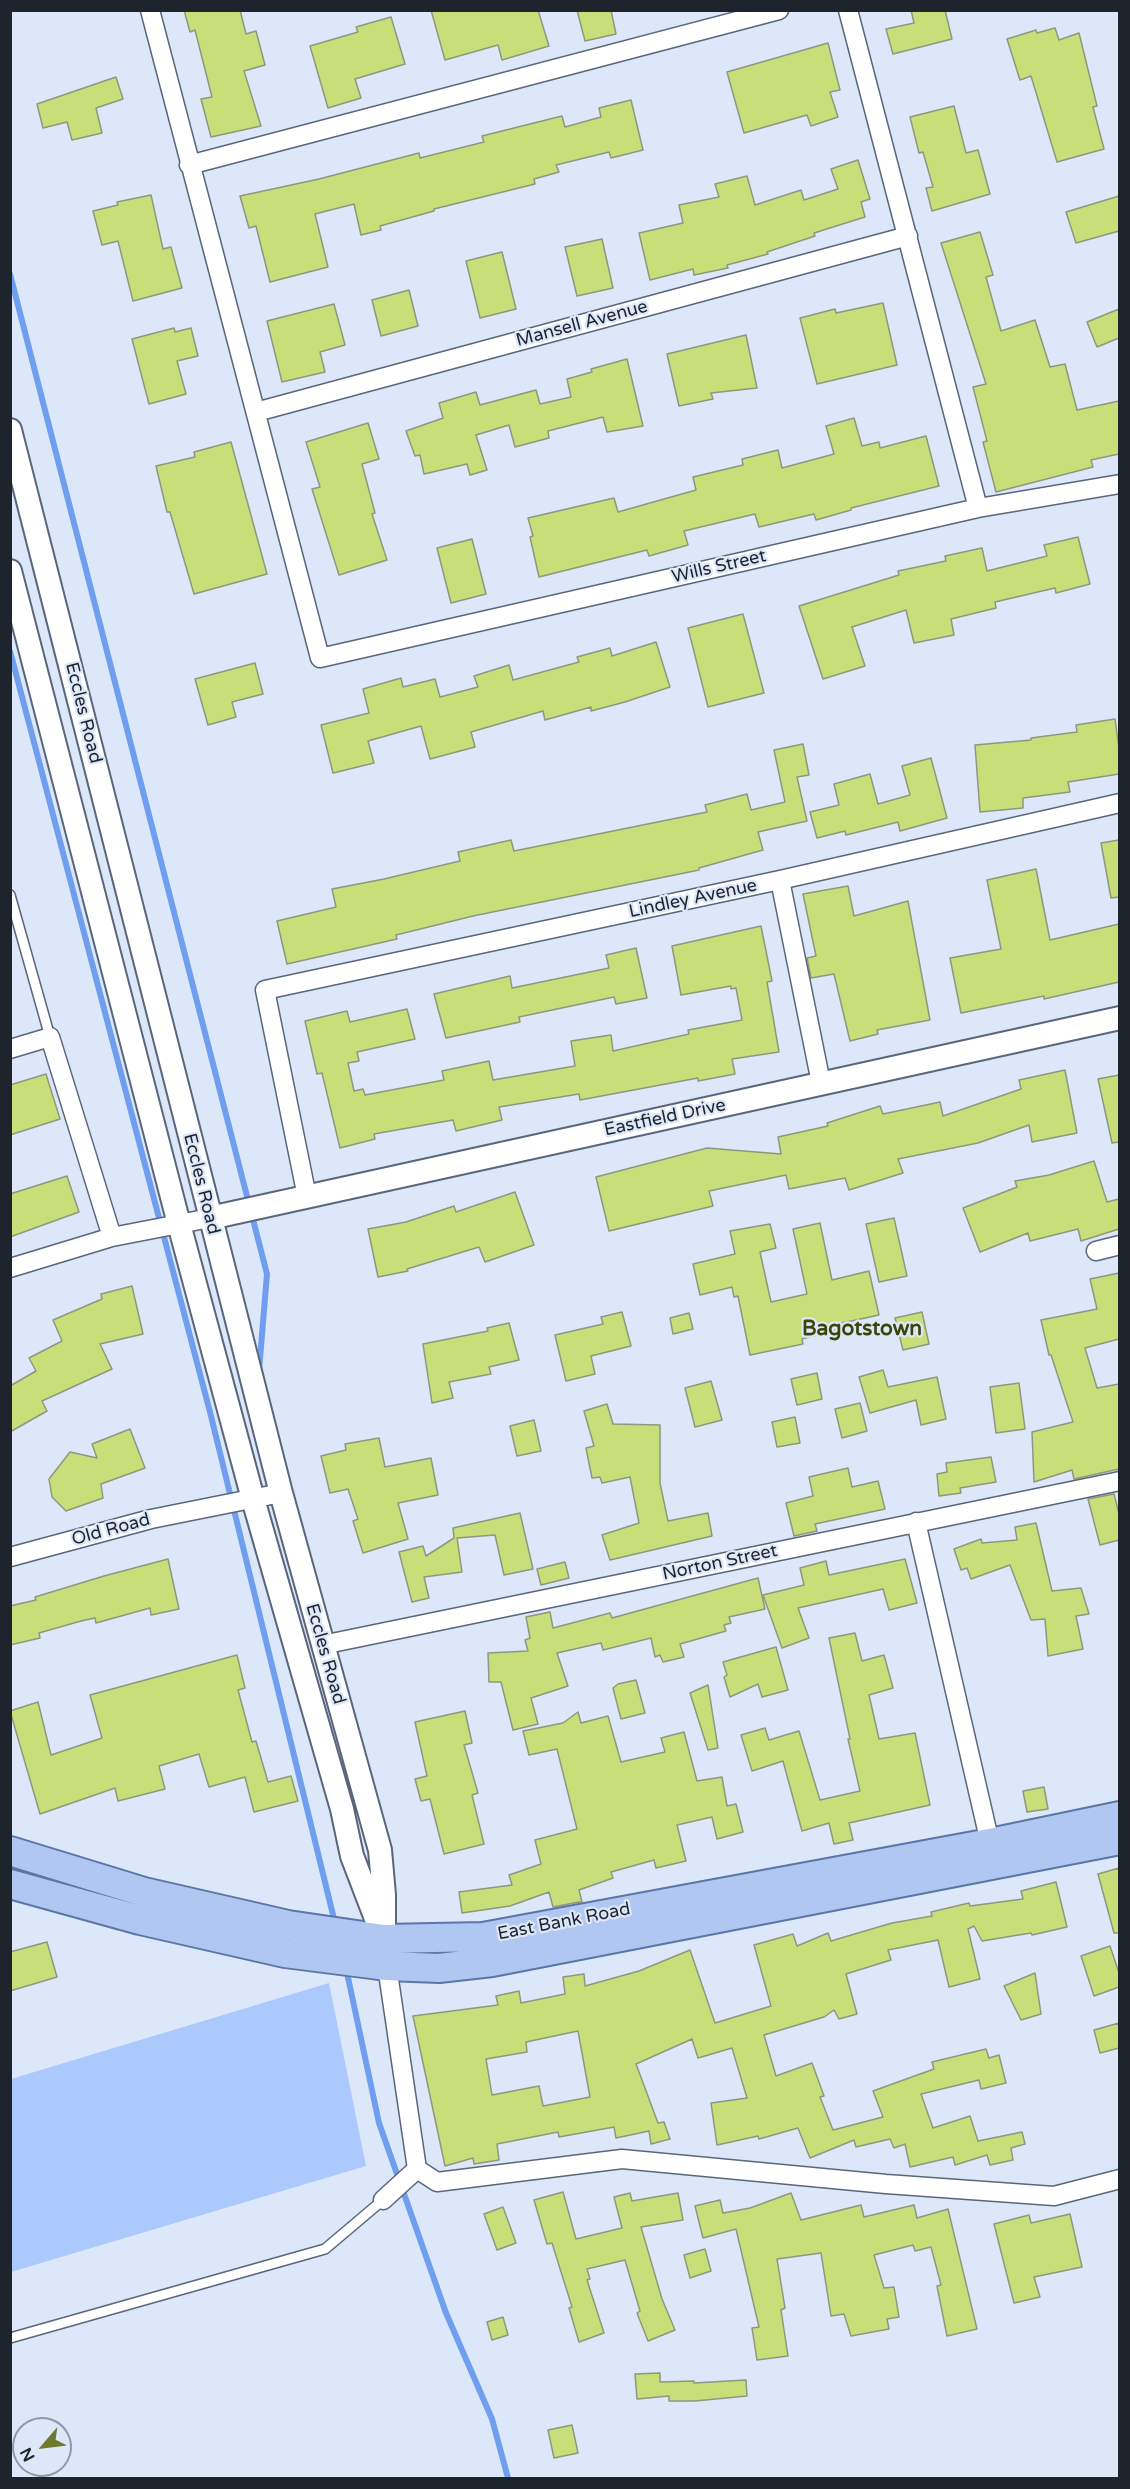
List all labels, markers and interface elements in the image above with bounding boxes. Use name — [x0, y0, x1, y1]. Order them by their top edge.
street label: Mansell Avenue — [514, 296, 650, 352]
street label: Wills Street — [670, 546, 768, 588]
street label: Eccles Road — [60, 660, 106, 766]
street label: Lindley Avenue — [627, 875, 759, 923]
street label: Eastfield Drive — [602, 1095, 728, 1141]
street label: Eccles Road — [178, 1131, 224, 1237]
district label: Bagotstown — [802, 1316, 922, 1342]
street label: Old Road — [69, 1509, 153, 1551]
street label: Norton Street — [661, 1540, 779, 1586]
street label: Eccles Road — [300, 1601, 350, 1707]
street label: East Bank Road — [496, 1899, 632, 1945]
north arrow — [12, 2417, 72, 2477]
text: N — [16, 2444, 40, 2465]

